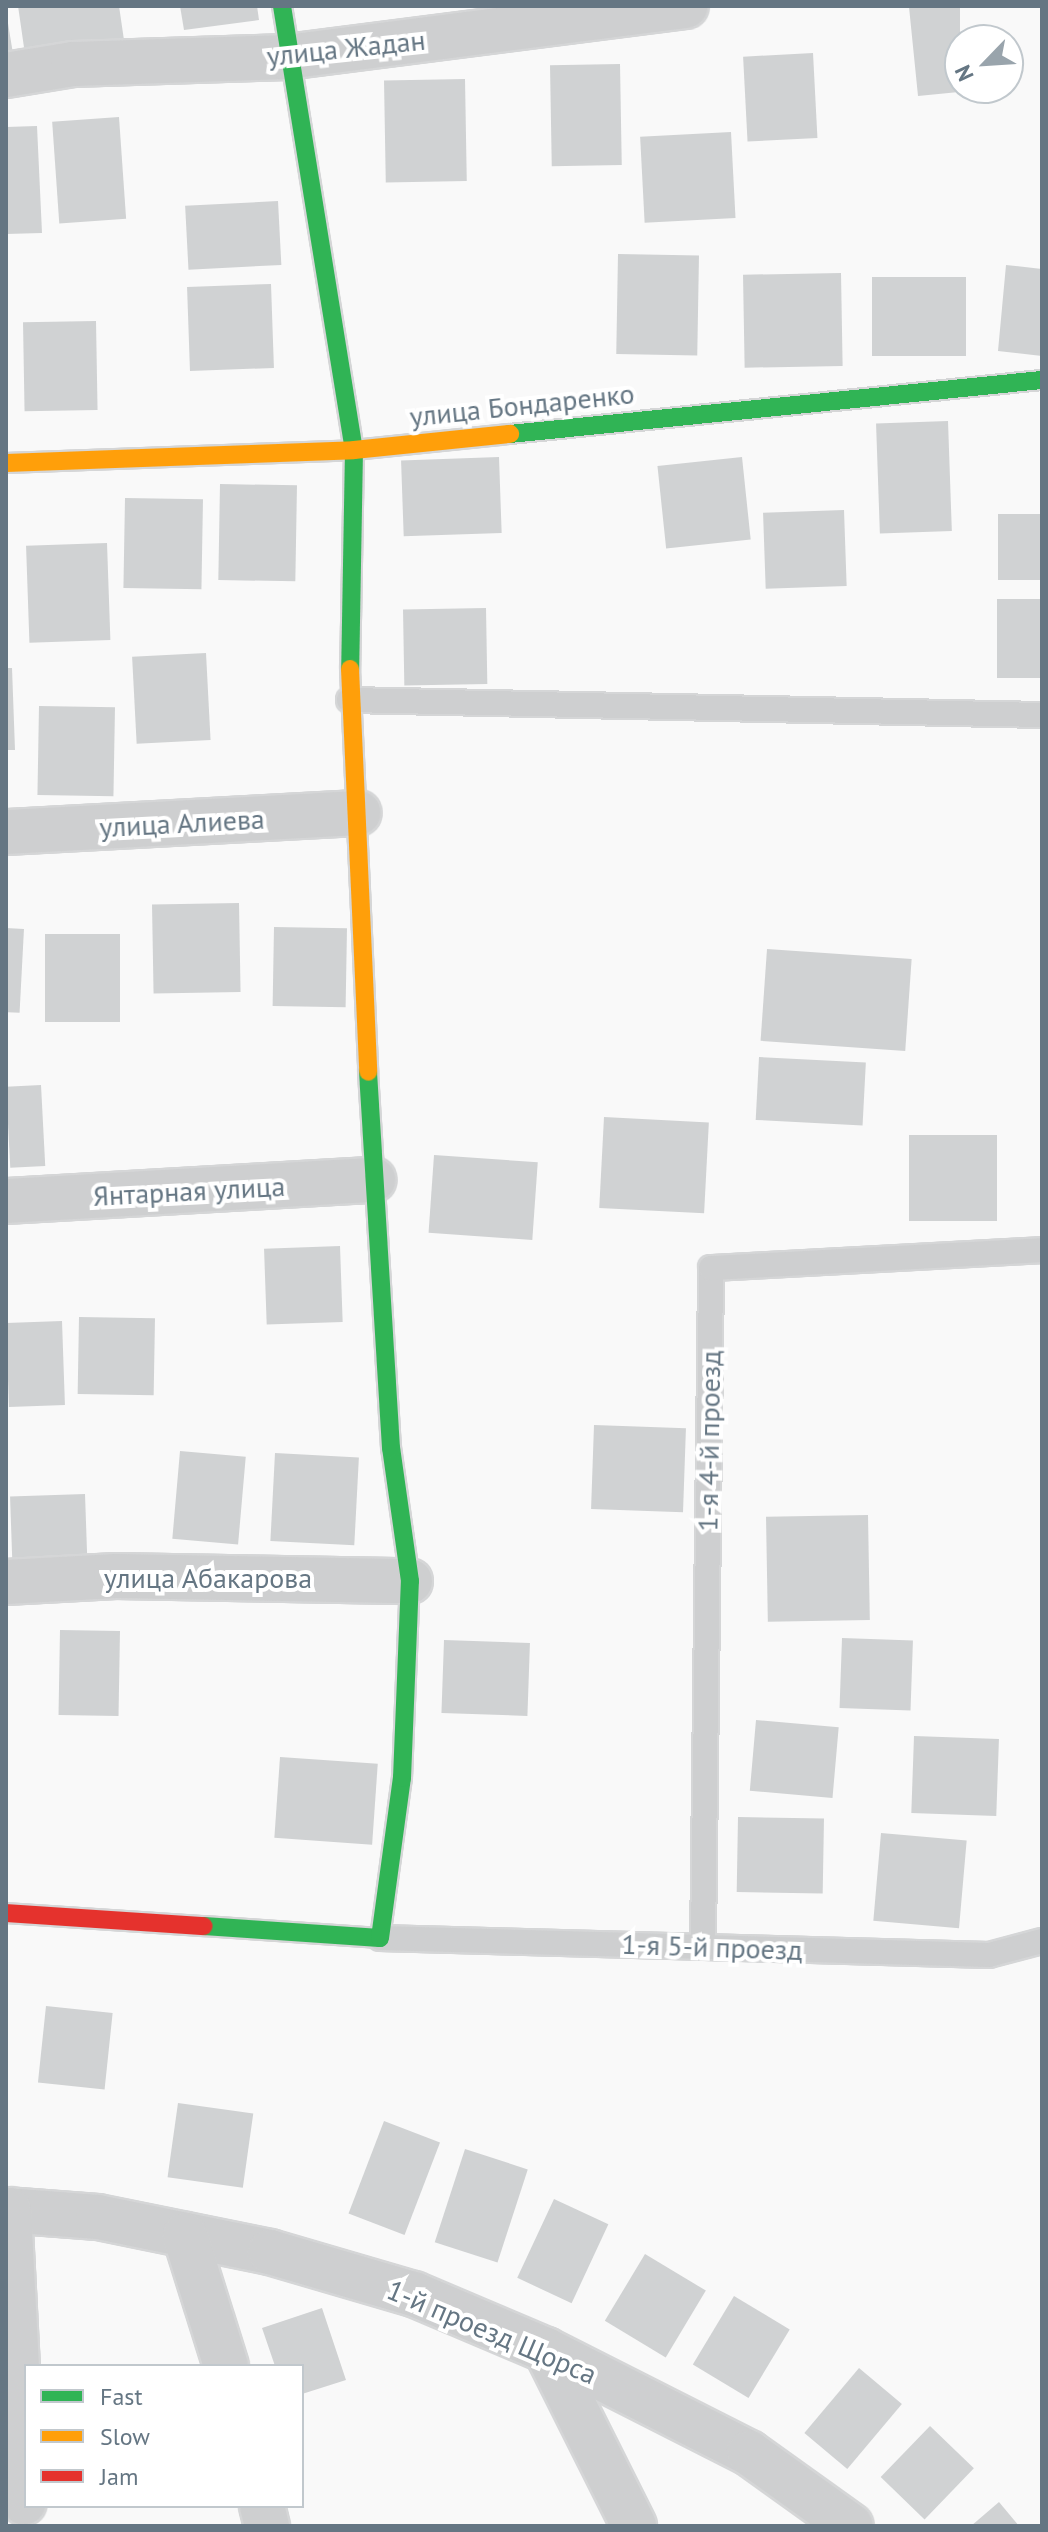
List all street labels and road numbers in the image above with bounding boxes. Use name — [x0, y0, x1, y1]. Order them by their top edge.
street label: улица Жадан — [265, 23, 427, 73]
street label: улица Бондаренко — [408, 376, 636, 434]
street label: улица Алиева — [98, 802, 266, 844]
street label: Янтарная улица — [92, 1169, 286, 1213]
street label: 1-я 4-й проезд — [691, 1350, 727, 1532]
street label: улица Абакарова — [103, 1561, 313, 1595]
street label: 1-я 5-й проезд — [621, 1927, 803, 1967]
street label: 1-й проезд Щорса — [382, 2273, 602, 2391]

